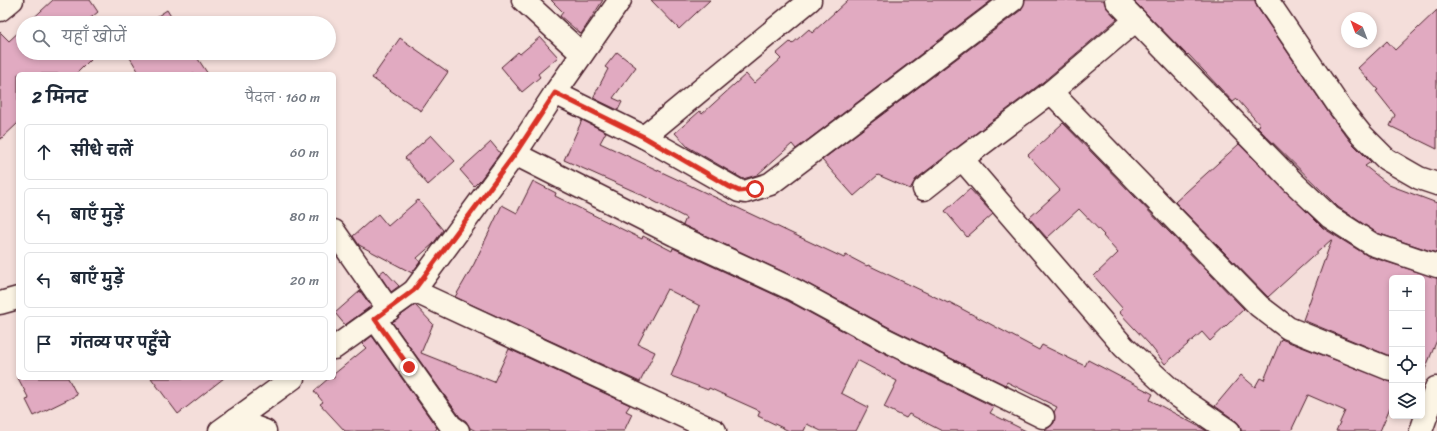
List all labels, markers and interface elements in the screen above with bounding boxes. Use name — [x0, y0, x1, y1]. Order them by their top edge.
north arrow — [1341, 12, 1377, 48]
search box — [16, 16, 336, 60]
text: यहाँ खोजें — [62, 24, 127, 50]
icon: search — [30, 27, 52, 49]
text: 2 मिनट — [32, 82, 88, 112]
text: पैदल · 160 m — [245, 86, 320, 109]
text: सीधे चलें — [71, 138, 132, 164]
icon: ahead — [33, 141, 55, 163]
text: 60 m — [290, 141, 319, 164]
route start — [746, 180, 764, 198]
text: बाएँ मुड़ें — [71, 202, 124, 228]
icon: left — [33, 205, 55, 227]
text: 80 m — [290, 205, 319, 228]
text: बाएँ मुड़ें — [71, 266, 124, 292]
icon: left — [33, 269, 55, 291]
text: 20 m — [290, 269, 319, 292]
map controls — [1389, 275, 1425, 419]
button: + — [1389, 275, 1425, 311]
button: − — [1389, 311, 1425, 347]
text: गंतव्य पर पहुँचे — [71, 330, 170, 356]
icon: arrive — [33, 333, 55, 355]
button: locate — [1389, 347, 1425, 383]
route end — [400, 358, 418, 376]
button: layers — [1389, 383, 1425, 419]

